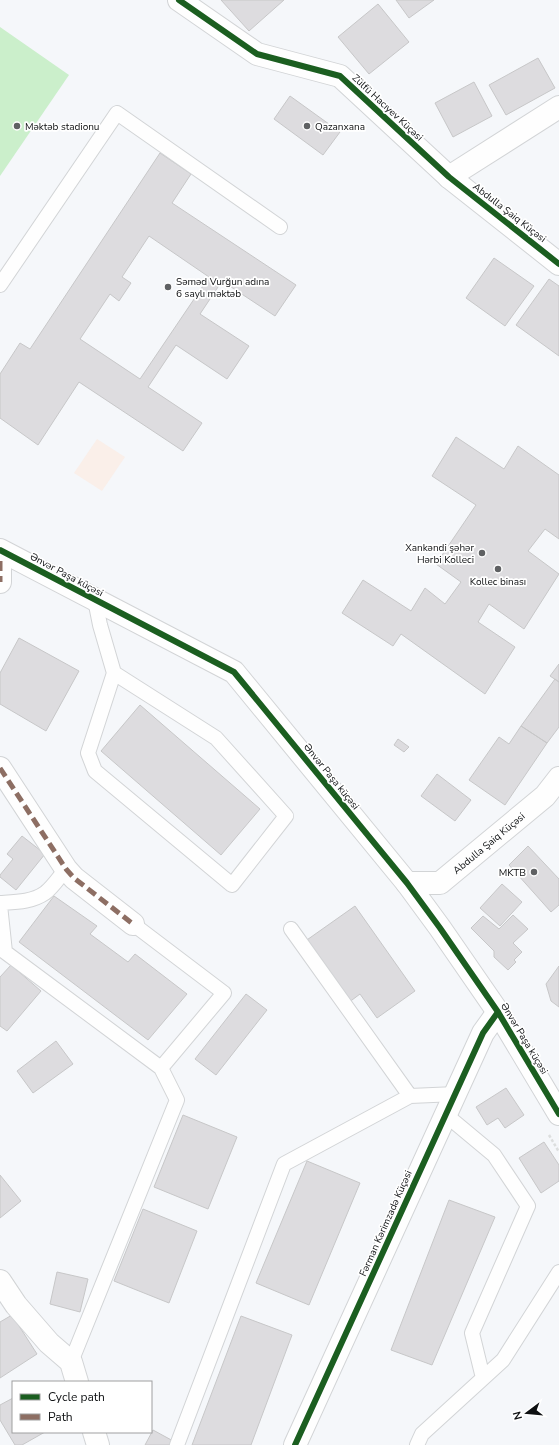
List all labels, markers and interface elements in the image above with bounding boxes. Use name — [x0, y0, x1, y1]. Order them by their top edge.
street label: Zülfü Hacıyev Küçəsi — [349, 71, 426, 144]
place label: Məktəb stadionu — [25, 120, 99, 134]
place label: Qazanxana — [315, 120, 365, 134]
marker: Məktəb stadionu — [12, 121, 22, 131]
marker: Qazanxana — [302, 121, 312, 131]
street label: Abdulla Şaiq Küçəsi — [470, 180, 549, 246]
place label: Səməd Vurğun adına 6 saylı məktəb — [176, 275, 269, 301]
marker: Səməd Vurğun adına 6 saylı məktəb — [163, 282, 173, 292]
place label: Xankəndi şəhər Hərbi Kolleci — [405, 541, 474, 567]
marker: Xankəndi şəhər Hərbi Kolleci — [477, 548, 487, 558]
street label: Ənvər Paşa küçəsi — [27, 550, 106, 600]
marker: Kollec binası — [493, 564, 503, 574]
place label: Kollec binası — [470, 575, 526, 589]
street label: Ənvər Paşa küçəsi — [300, 741, 362, 813]
street label: Abdulla Şaiq Küçəsi — [450, 810, 528, 877]
place label: MKTB — [499, 866, 526, 880]
marker: MKTB — [529, 867, 539, 877]
street label: Ənvər Paşa küçəsi — [497, 1000, 551, 1077]
street label: Fərman Kərimzadə Küçəsi — [356, 1168, 416, 1279]
legend — [12, 1381, 152, 1433]
text: Cycle path — [48, 1389, 105, 1405]
north arrow — [507, 1393, 547, 1433]
text: Path — [48, 1409, 73, 1425]
text: N — [510, 1410, 526, 1422]

